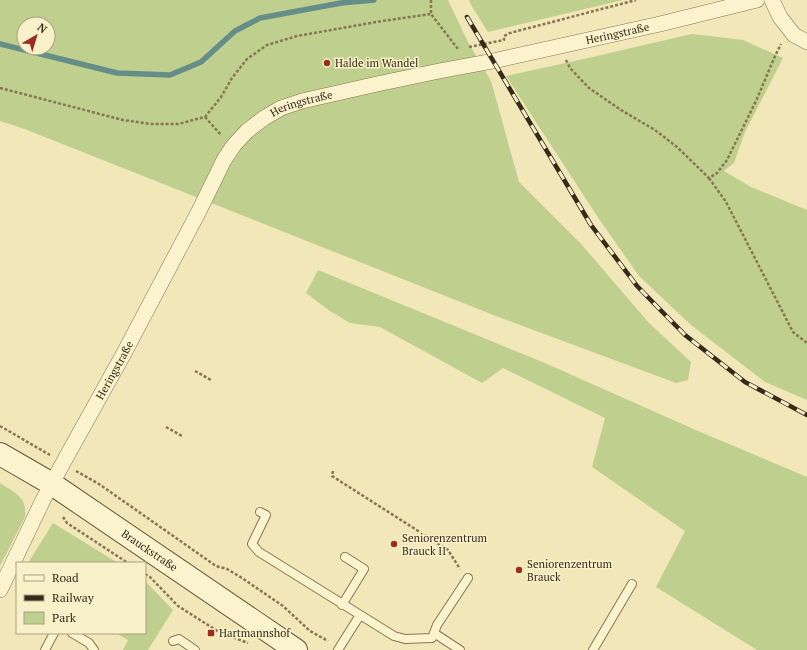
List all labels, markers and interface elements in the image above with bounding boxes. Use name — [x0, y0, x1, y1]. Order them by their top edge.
north arrow — [16, 16, 56, 56]
street label: Heringstraße — [584, 19, 651, 47]
text: N — [35, 20, 50, 37]
place label: Halde im Wandel — [335, 56, 418, 70]
marker: Halde im Wandel — [322, 58, 332, 68]
street label: Heringstraße — [267, 87, 334, 120]
street label: Heringstraße — [93, 338, 136, 402]
street label: Brauckstraße — [119, 526, 181, 575]
place label: Seniorenzentrum Brauck II — [402, 531, 488, 558]
marker: Seniorenzentrum Brauck II — [389, 539, 399, 549]
place label: Seniorenzentrum Brauck — [527, 557, 613, 584]
legend — [16, 562, 146, 634]
marker: Seniorenzentrum Brauck — [514, 565, 524, 575]
text: Road — [52, 570, 79, 585]
text: Railway — [52, 590, 95, 605]
text: Park — [52, 610, 77, 625]
place label: Hartmannshof — [219, 626, 291, 640]
marker: Hartmannshof — [206, 628, 216, 638]

